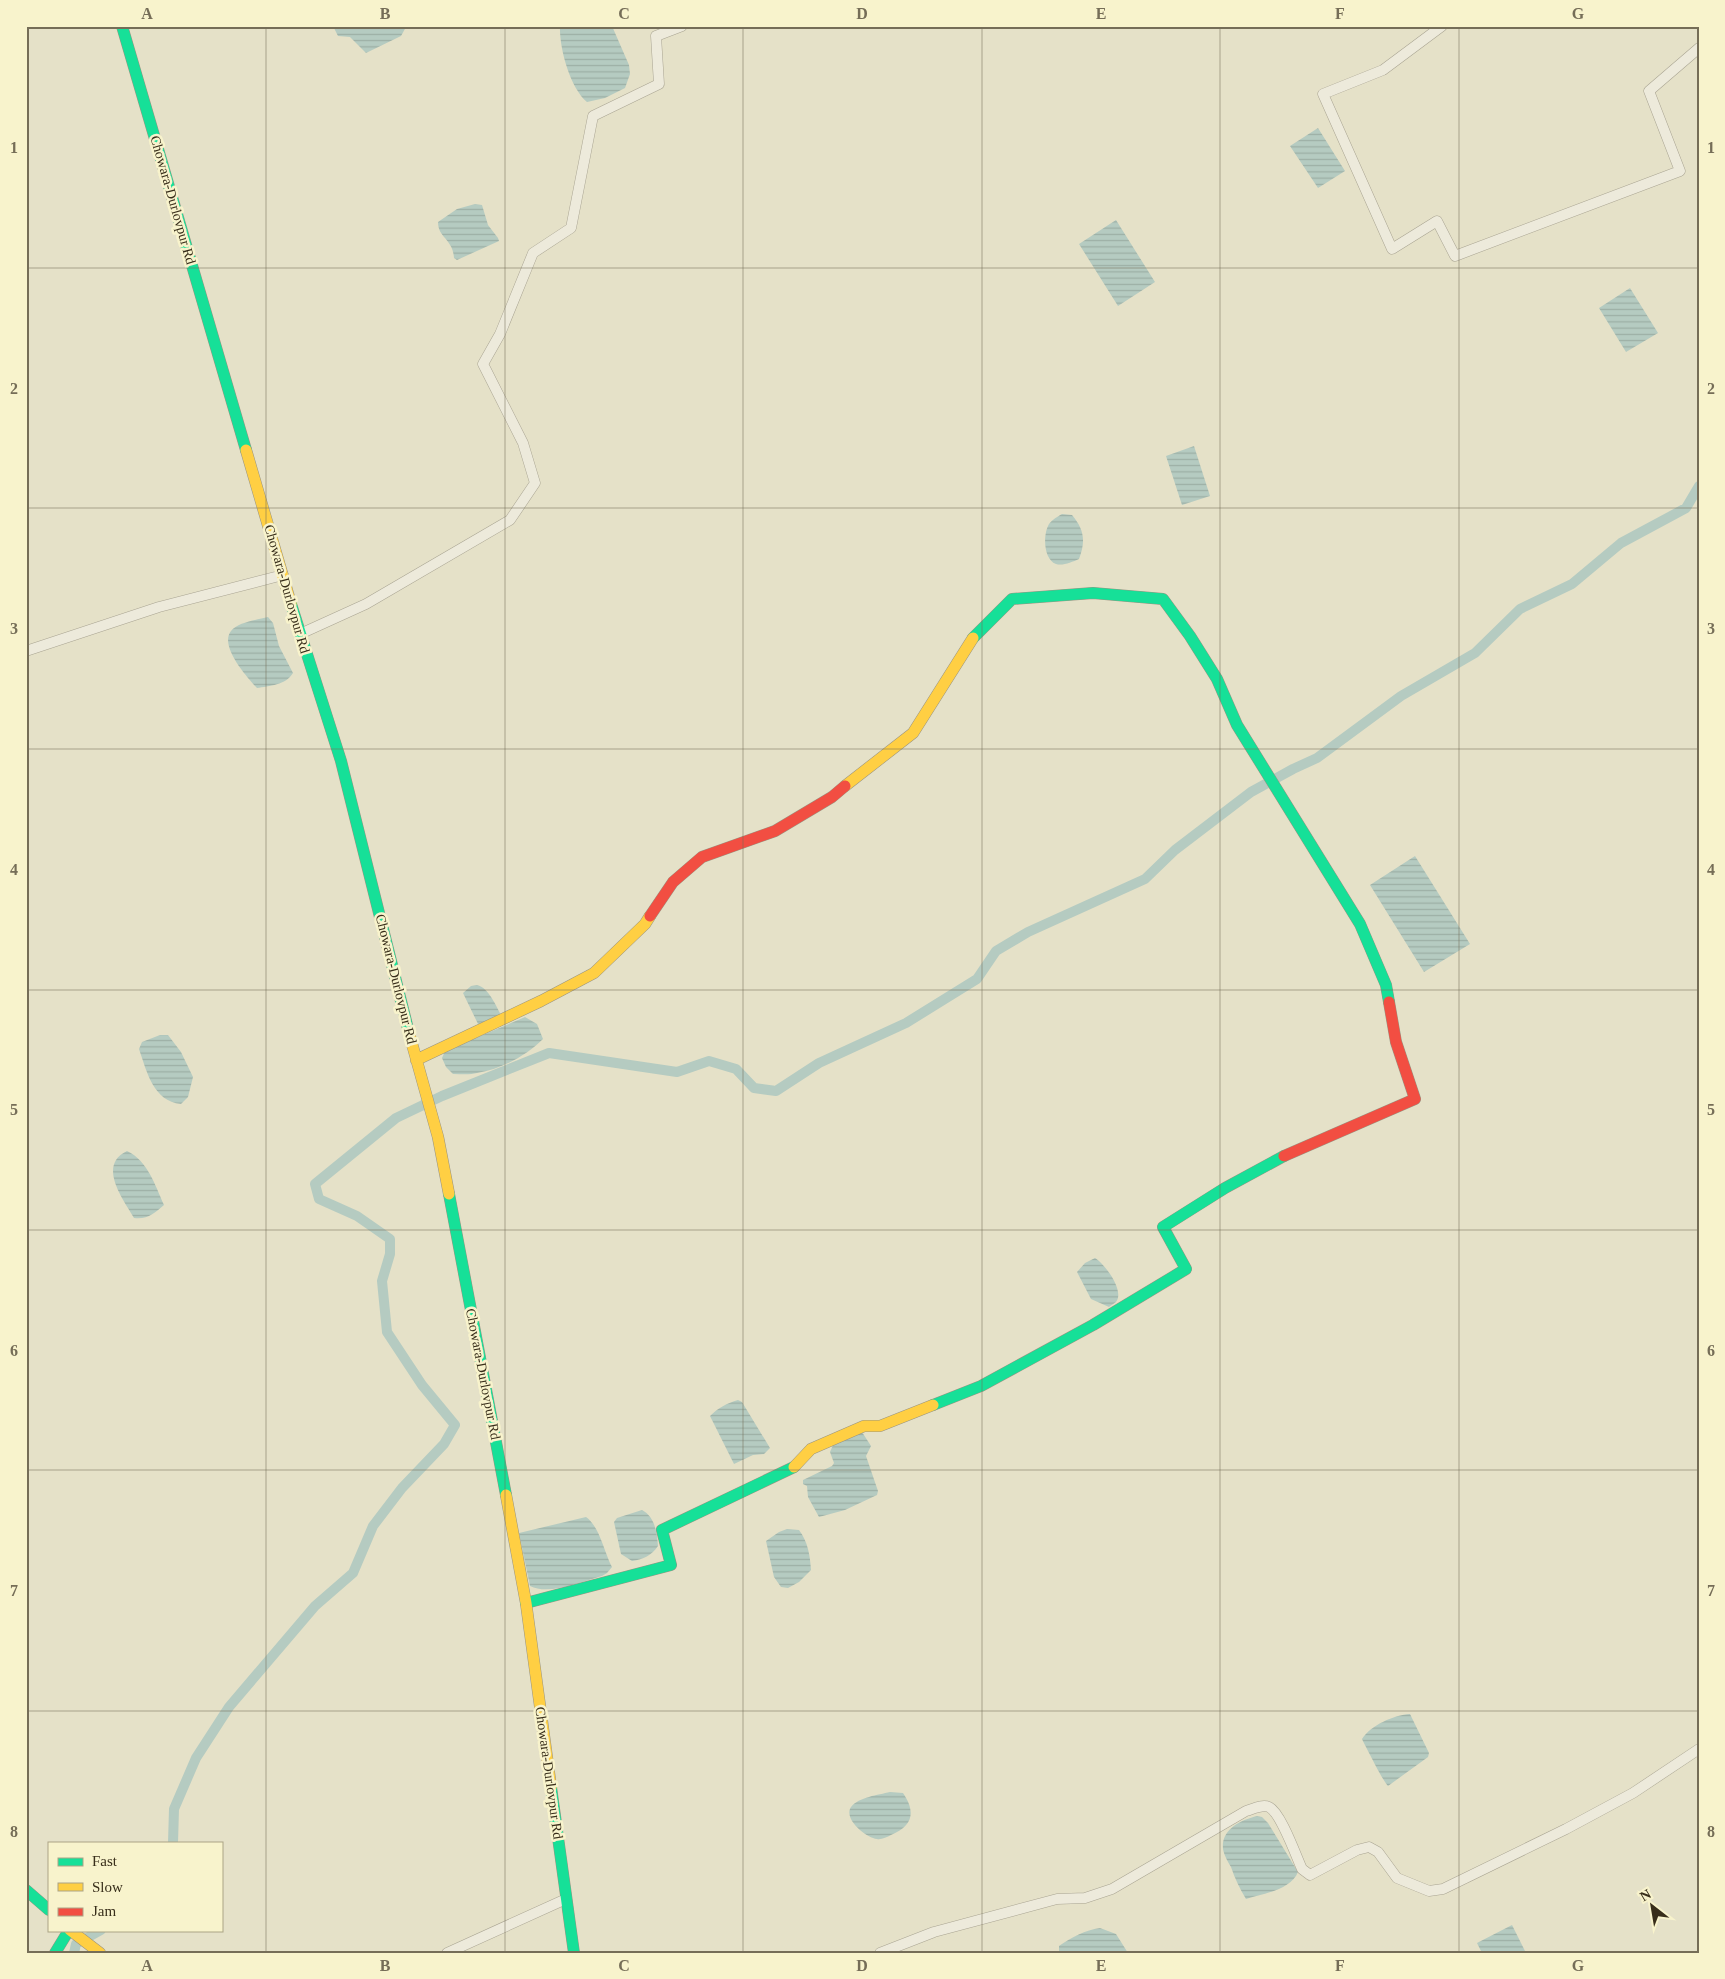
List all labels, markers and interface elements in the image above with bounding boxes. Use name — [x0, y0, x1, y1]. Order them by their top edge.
text: A — [141, 5, 153, 22]
text: B — [380, 5, 391, 22]
text: C — [618, 5, 630, 22]
text: D — [856, 5, 868, 22]
text: E — [1096, 5, 1106, 22]
text: F — [1335, 5, 1345, 22]
text: G — [1572, 5, 1585, 22]
street label: Chowara-Durlovpur Rd — [147, 134, 199, 266]
text: 1 — [10, 139, 18, 156]
text: 1 — [1707, 139, 1715, 156]
text: 2 — [10, 380, 18, 397]
text: 2 — [1707, 380, 1715, 397]
street label: Chowara-Durlovpur Rd — [261, 523, 313, 655]
text: 3 — [10, 620, 18, 637]
text: 3 — [1707, 620, 1715, 637]
text: 4 — [10, 861, 18, 878]
text: 4 — [1707, 861, 1715, 878]
street label: Chowara-Durlovpur Rd — [373, 912, 419, 1046]
text: 5 — [10, 1101, 18, 1118]
text: 5 — [1707, 1101, 1715, 1118]
street label: Chowara-Durlovpur Rd — [463, 1307, 503, 1441]
text: 6 — [10, 1342, 18, 1359]
text: 6 — [1707, 1342, 1715, 1359]
text: 7 — [10, 1582, 18, 1599]
text: 7 — [1707, 1582, 1715, 1599]
street label: Chowara-Durlovpur Rd — [532, 1706, 566, 1840]
text: 8 — [10, 1823, 18, 1840]
text: 8 — [1707, 1823, 1715, 1840]
legend — [48, 1842, 222, 1932]
text: Fast — [92, 1853, 118, 1869]
text: Slow — [92, 1879, 123, 1895]
north arrow — [1628, 1882, 1678, 1932]
text: N — [1637, 1886, 1654, 1904]
text: Jam — [92, 1903, 116, 1919]
text: A — [141, 1957, 153, 1974]
text: B — [380, 1957, 391, 1974]
text: C — [618, 1957, 630, 1974]
text: D — [856, 1957, 868, 1974]
text: E — [1096, 1957, 1106, 1974]
text: F — [1335, 1957, 1345, 1974]
text: G — [1572, 1957, 1585, 1974]

